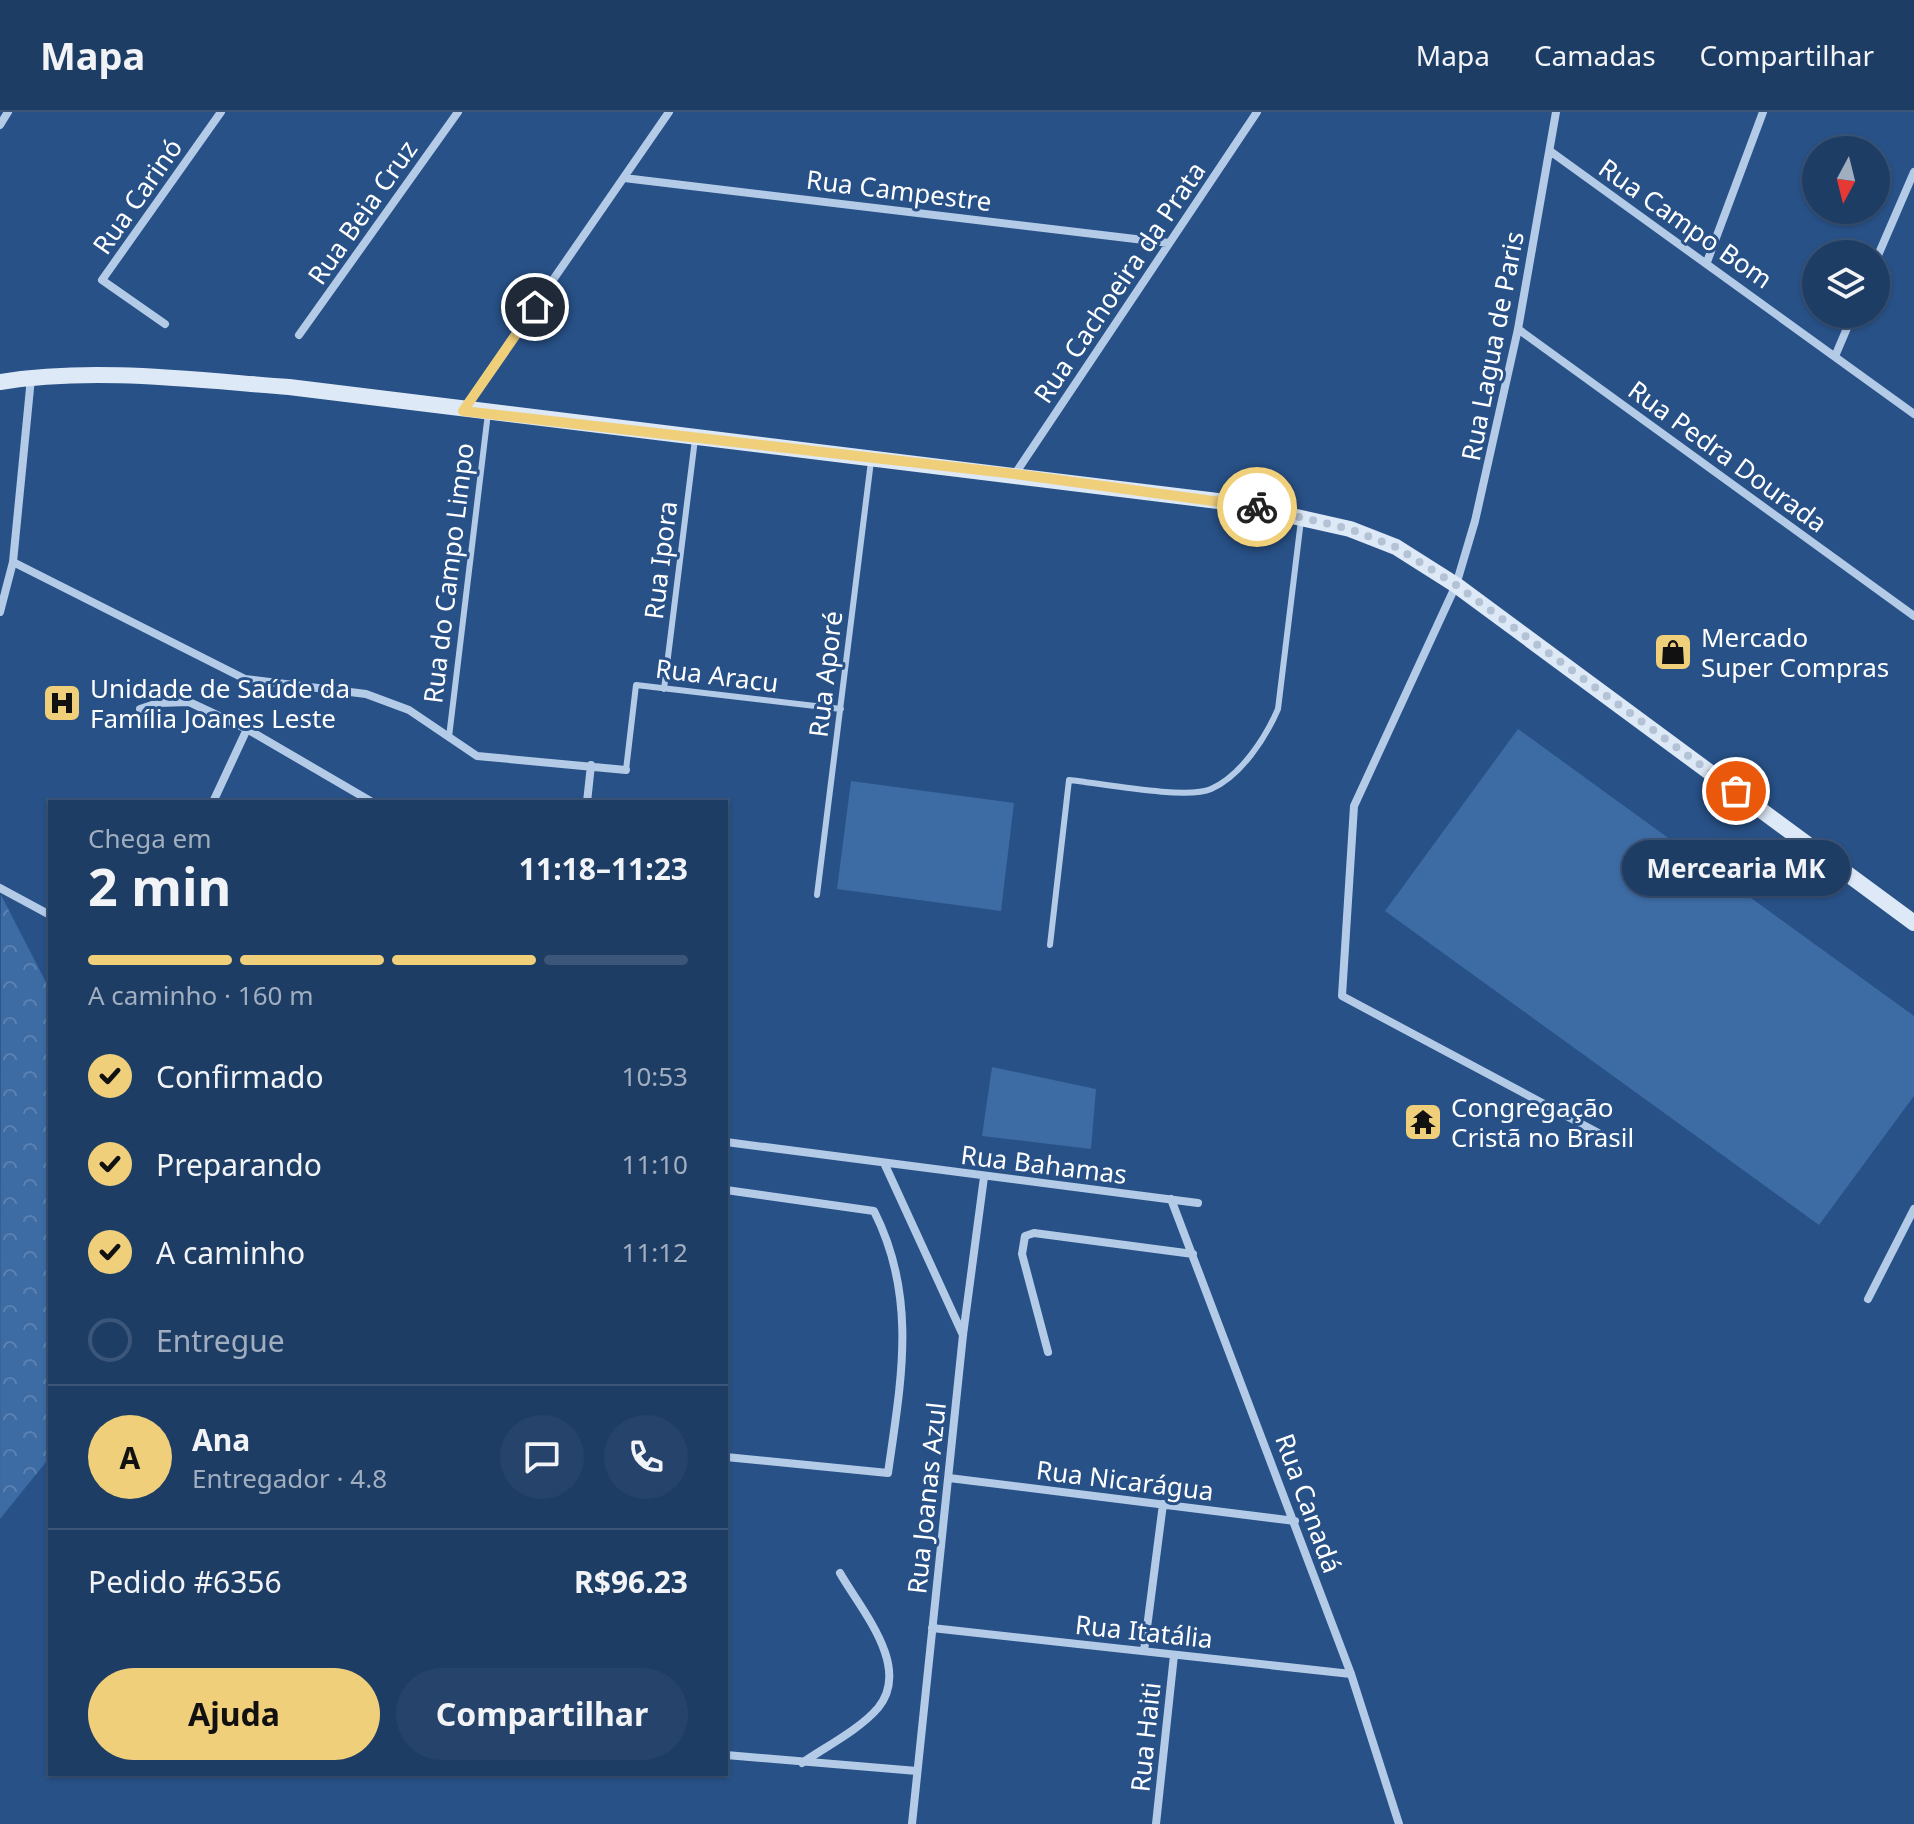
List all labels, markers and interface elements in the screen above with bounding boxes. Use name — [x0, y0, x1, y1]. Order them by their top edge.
text: Mapa — [40, 29, 145, 81]
text: Mapa — [1416, 36, 1490, 74]
text: Camadas — [1534, 36, 1656, 74]
text: Compartilhar — [1700, 36, 1874, 74]
street label: Rua Carinó — [84, 131, 190, 261]
street label: Rua Beia Cruz — [299, 133, 425, 291]
north arrow — [1802, 136, 1890, 224]
map controls — [1802, 136, 1890, 328]
street label: Rua Campo Bom — [1592, 150, 1780, 296]
street label: Rua Cachoeira da Prata — [1025, 154, 1213, 410]
street label: Rua Campestre — [804, 161, 994, 219]
street label: Rua Lagua de Paris — [1452, 228, 1532, 464]
button: layers — [1802, 240, 1890, 328]
pin — [501, 273, 569, 341]
icon: home — [513, 285, 557, 329]
street label: Rua Pedra Dourada — [1621, 372, 1835, 540]
street label: Rua do Campo Limpo — [414, 441, 482, 705]
courier — [1217, 467, 1297, 547]
icon: bike — [1235, 485, 1279, 529]
street label: Rua Ipora — [635, 499, 685, 621]
street label: Rua Aporé — [799, 609, 851, 739]
place label: Mercado Super Compras — [1701, 619, 1889, 685]
shop icon: Mercado Super Compras — [1652, 631, 1694, 673]
street label: Rua Aracu — [653, 650, 781, 700]
place label: Unidade de Saúde da Família Joanes Leste — [90, 670, 350, 736]
hospital icon: Unidade de Saúde da Família Joanes Leste — [41, 682, 83, 724]
pin — [1702, 757, 1770, 825]
icon: bag — [1714, 769, 1758, 813]
text: Chega em — [88, 820, 211, 856]
callout: Mercearia MK — [1622, 839, 1850, 895]
text: 11:18–11:23 — [519, 848, 688, 889]
text: 2 min — [88, 850, 231, 921]
text: Mercearia MK — [1646, 850, 1826, 886]
text: A caminho · 160 m — [88, 977, 314, 1013]
icon: check — [88, 1054, 132, 1098]
text: Confirmado — [156, 1056, 324, 1097]
text: 10:53 — [622, 1058, 688, 1094]
place label: Congregação Cristã no Brasil — [1451, 1089, 1634, 1155]
temple icon: Congregação Cristã no Brasil — [1402, 1101, 1444, 1143]
street label: Rua Bahamas — [959, 1136, 1129, 1192]
icon: check — [88, 1142, 132, 1186]
text: Preparando — [156, 1144, 322, 1185]
text: 11:10 — [622, 1146, 688, 1182]
icon: check — [88, 1230, 132, 1274]
text: A caminho — [156, 1232, 305, 1273]
text: 11:12 — [622, 1234, 688, 1270]
text: Entregue — [156, 1320, 285, 1361]
street label: Rua Joanas Azul — [898, 1400, 954, 1596]
button: chat — [500, 1415, 584, 1499]
button: phone — [604, 1415, 688, 1499]
text: Ana — [192, 1419, 250, 1460]
street label: Rua Canadá — [1267, 1428, 1351, 1578]
text: A — [120, 1437, 140, 1478]
street label: Rua Nicarágua — [1034, 1451, 1216, 1509]
text: Entregador · 4.8 — [192, 1460, 387, 1496]
text: Pedido #6356 — [88, 1561, 282, 1602]
text: R$96.23 — [574, 1561, 688, 1602]
street label: Rua Itatália — [1073, 1606, 1215, 1656]
button: Ajuda — [88, 1668, 380, 1760]
button: Compartilhar — [396, 1668, 688, 1760]
street label: Rua Haiti — [1121, 1680, 1169, 1794]

